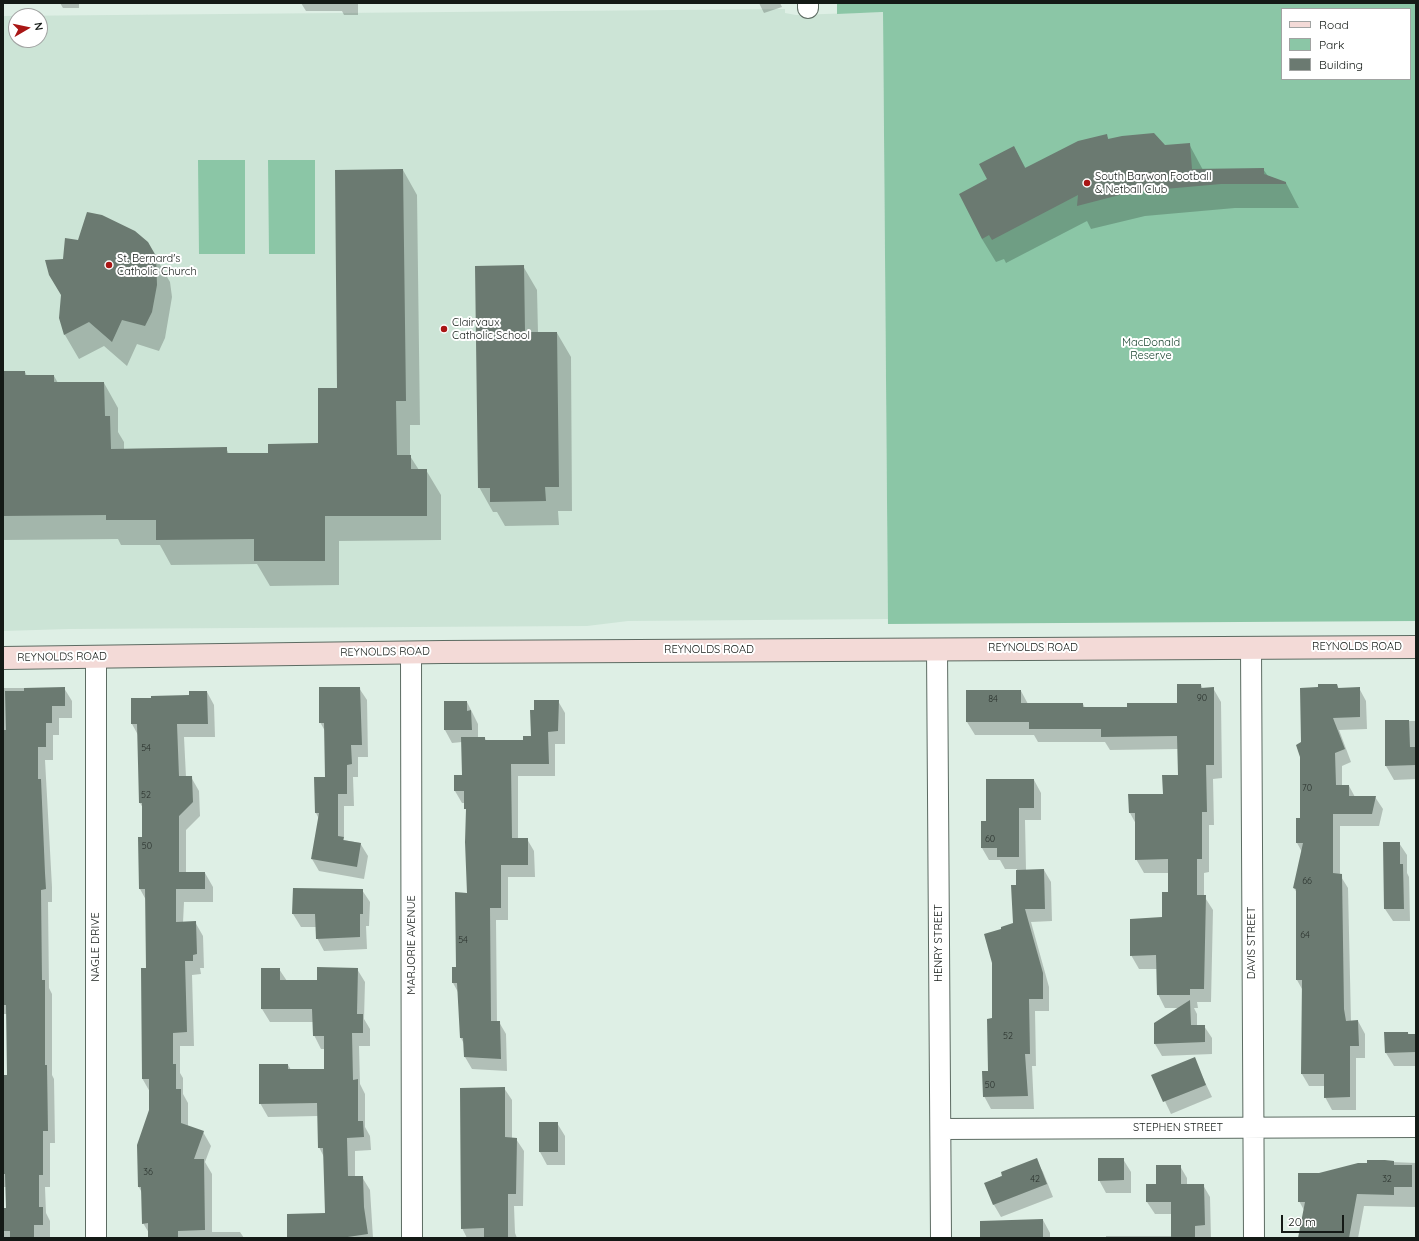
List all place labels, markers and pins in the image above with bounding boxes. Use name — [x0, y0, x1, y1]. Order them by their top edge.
place label: South Barwon Football & Netball Club — [1095, 170, 1211, 196]
marker: South Barwon Football & Netball Club — [1082, 178, 1092, 188]
place label: St. Bernard's Catholic Church — [117, 252, 197, 278]
marker: St. Bernard's Catholic Church — [104, 260, 114, 270]
place label: Clairvaux Catholic School — [452, 316, 530, 342]
marker: Clairvaux Catholic School — [439, 324, 449, 334]

